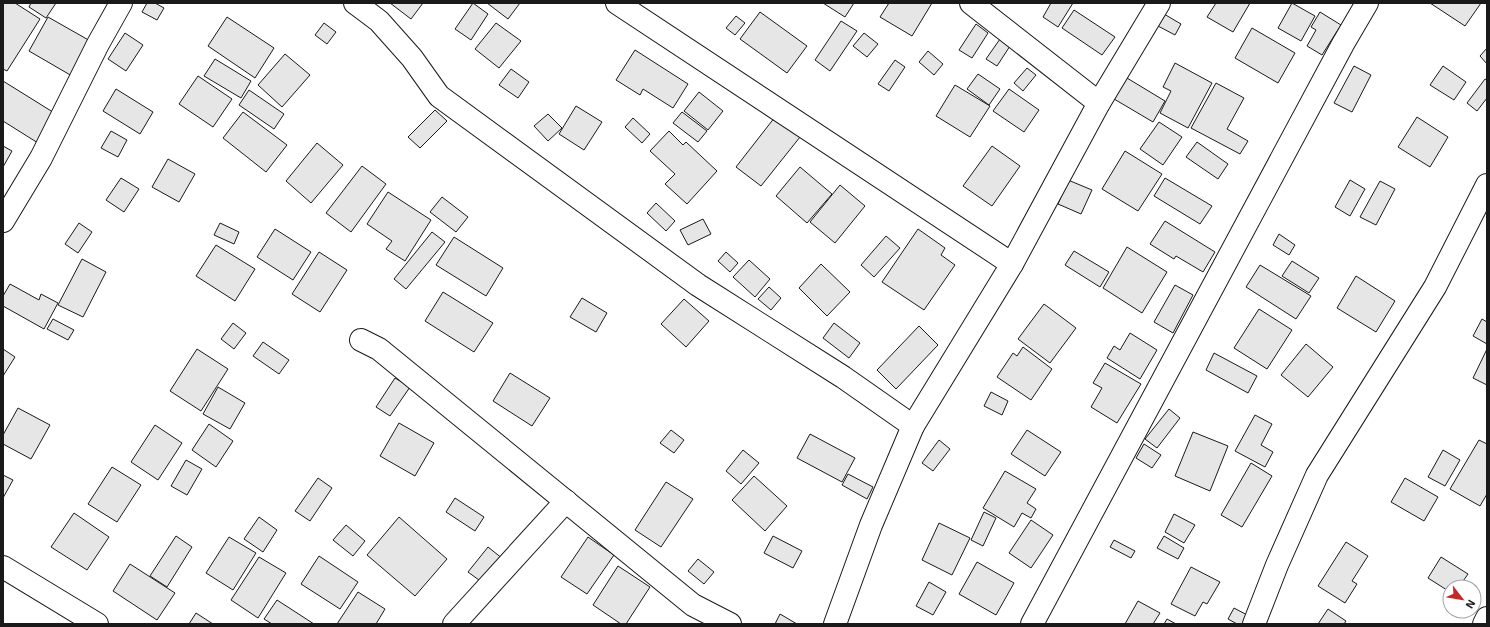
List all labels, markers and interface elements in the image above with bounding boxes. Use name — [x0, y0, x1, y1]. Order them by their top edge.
north arrow — [1442, 579, 1482, 619]
text: N — [1463, 598, 1479, 611]

